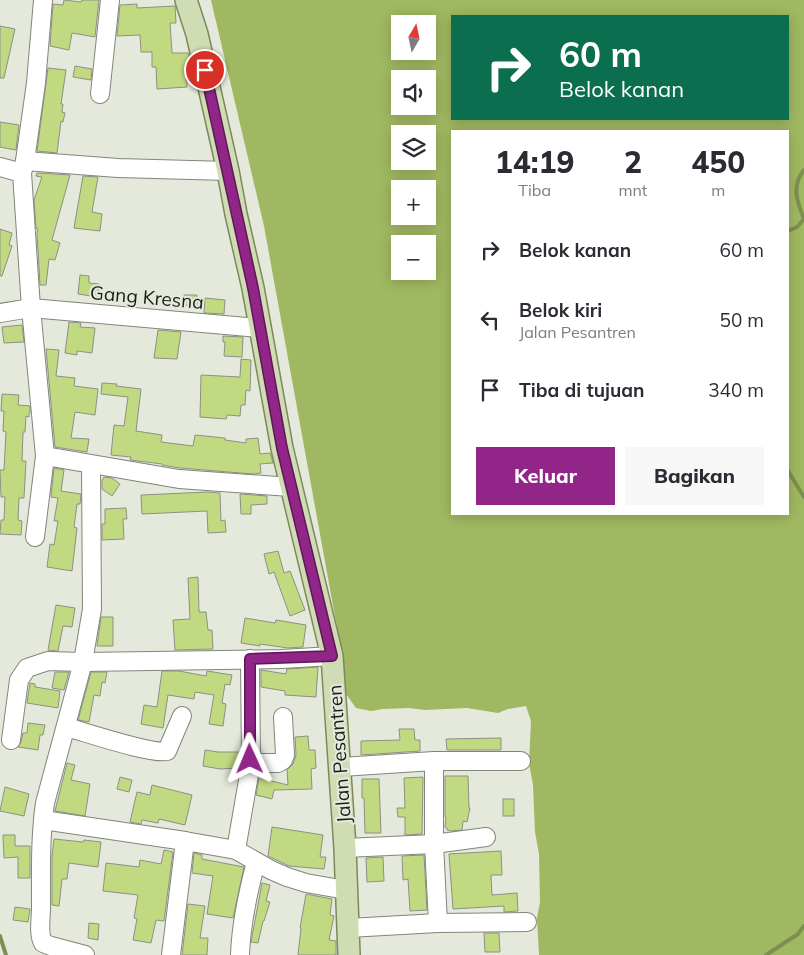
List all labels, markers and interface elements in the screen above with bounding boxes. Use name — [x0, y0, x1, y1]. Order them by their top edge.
north arrow — [391, 15, 436, 60]
map controls — [391, 15, 436, 280]
text: 60 m — [559, 32, 642, 76]
icon: right — [476, 35, 541, 100]
pin — [184, 49, 226, 91]
icon: arrive — [191, 56, 219, 84]
button: sound — [391, 70, 436, 115]
text: Belok kanan — [559, 75, 684, 103]
button: layers — [391, 125, 436, 170]
text: 14:19 — [495, 143, 575, 181]
text: 2 — [624, 143, 642, 181]
text: 450 — [691, 143, 745, 181]
button: + — [391, 180, 436, 225]
text: Tiba — [518, 180, 551, 200]
text: mnt — [618, 180, 647, 200]
text: m — [711, 180, 725, 200]
button: − — [391, 235, 436, 280]
icon: right — [476, 236, 504, 264]
text: Belok kanan — [519, 238, 631, 262]
text: 60 m — [720, 238, 764, 262]
street label: Gang Kresna — [89, 280, 205, 314]
text: Belok kiri — [519, 298, 602, 322]
icon: left — [476, 306, 504, 334]
text: 50 m — [720, 308, 764, 332]
text: Jalan Pesantren — [519, 322, 636, 342]
icon: arrive — [476, 376, 504, 404]
text: Tiba di tujuan — [519, 378, 644, 402]
text: 340 m — [708, 378, 764, 402]
button: Keluar — [476, 447, 615, 505]
button: Bagikan — [625, 447, 764, 505]
street label: Jalan Pesantren — [322, 684, 356, 824]
position arrow — [223, 732, 275, 784]

